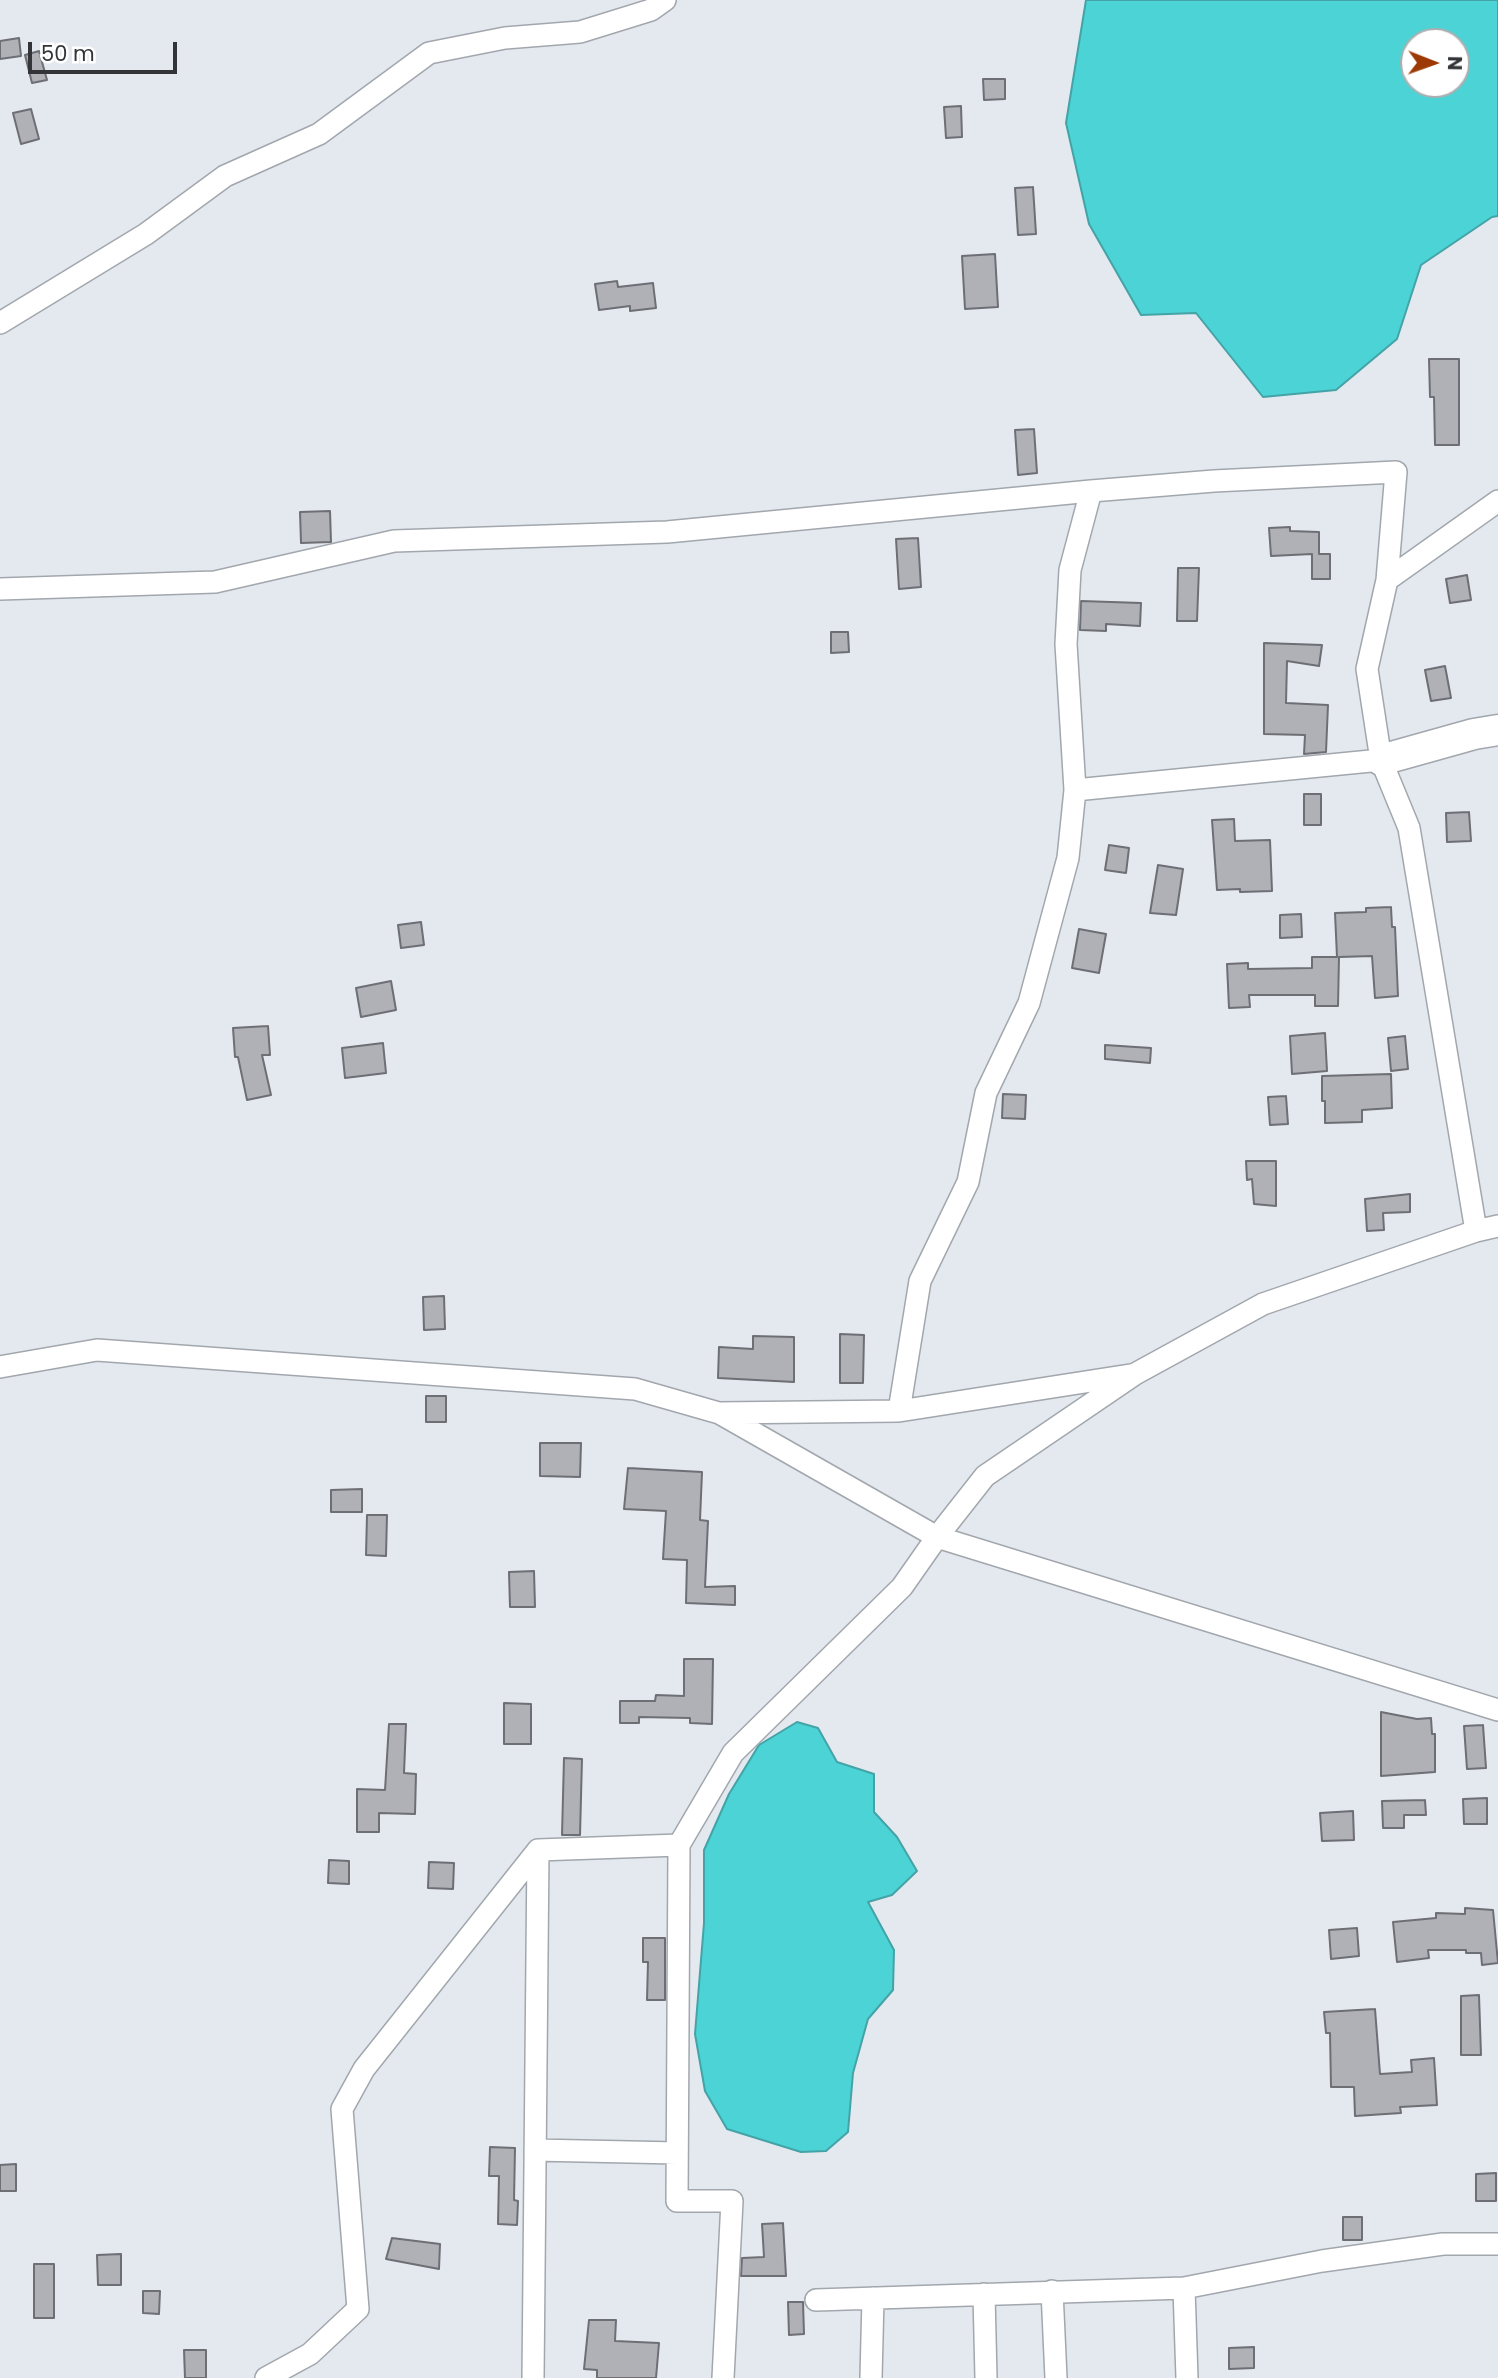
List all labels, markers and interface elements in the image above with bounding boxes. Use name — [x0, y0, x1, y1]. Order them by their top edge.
scale bar — [32, 28, 180, 72]
north arrow — [1400, 28, 1470, 98]
text: 50 m — [41, 39, 95, 68]
text: N — [1441, 56, 1468, 71]

